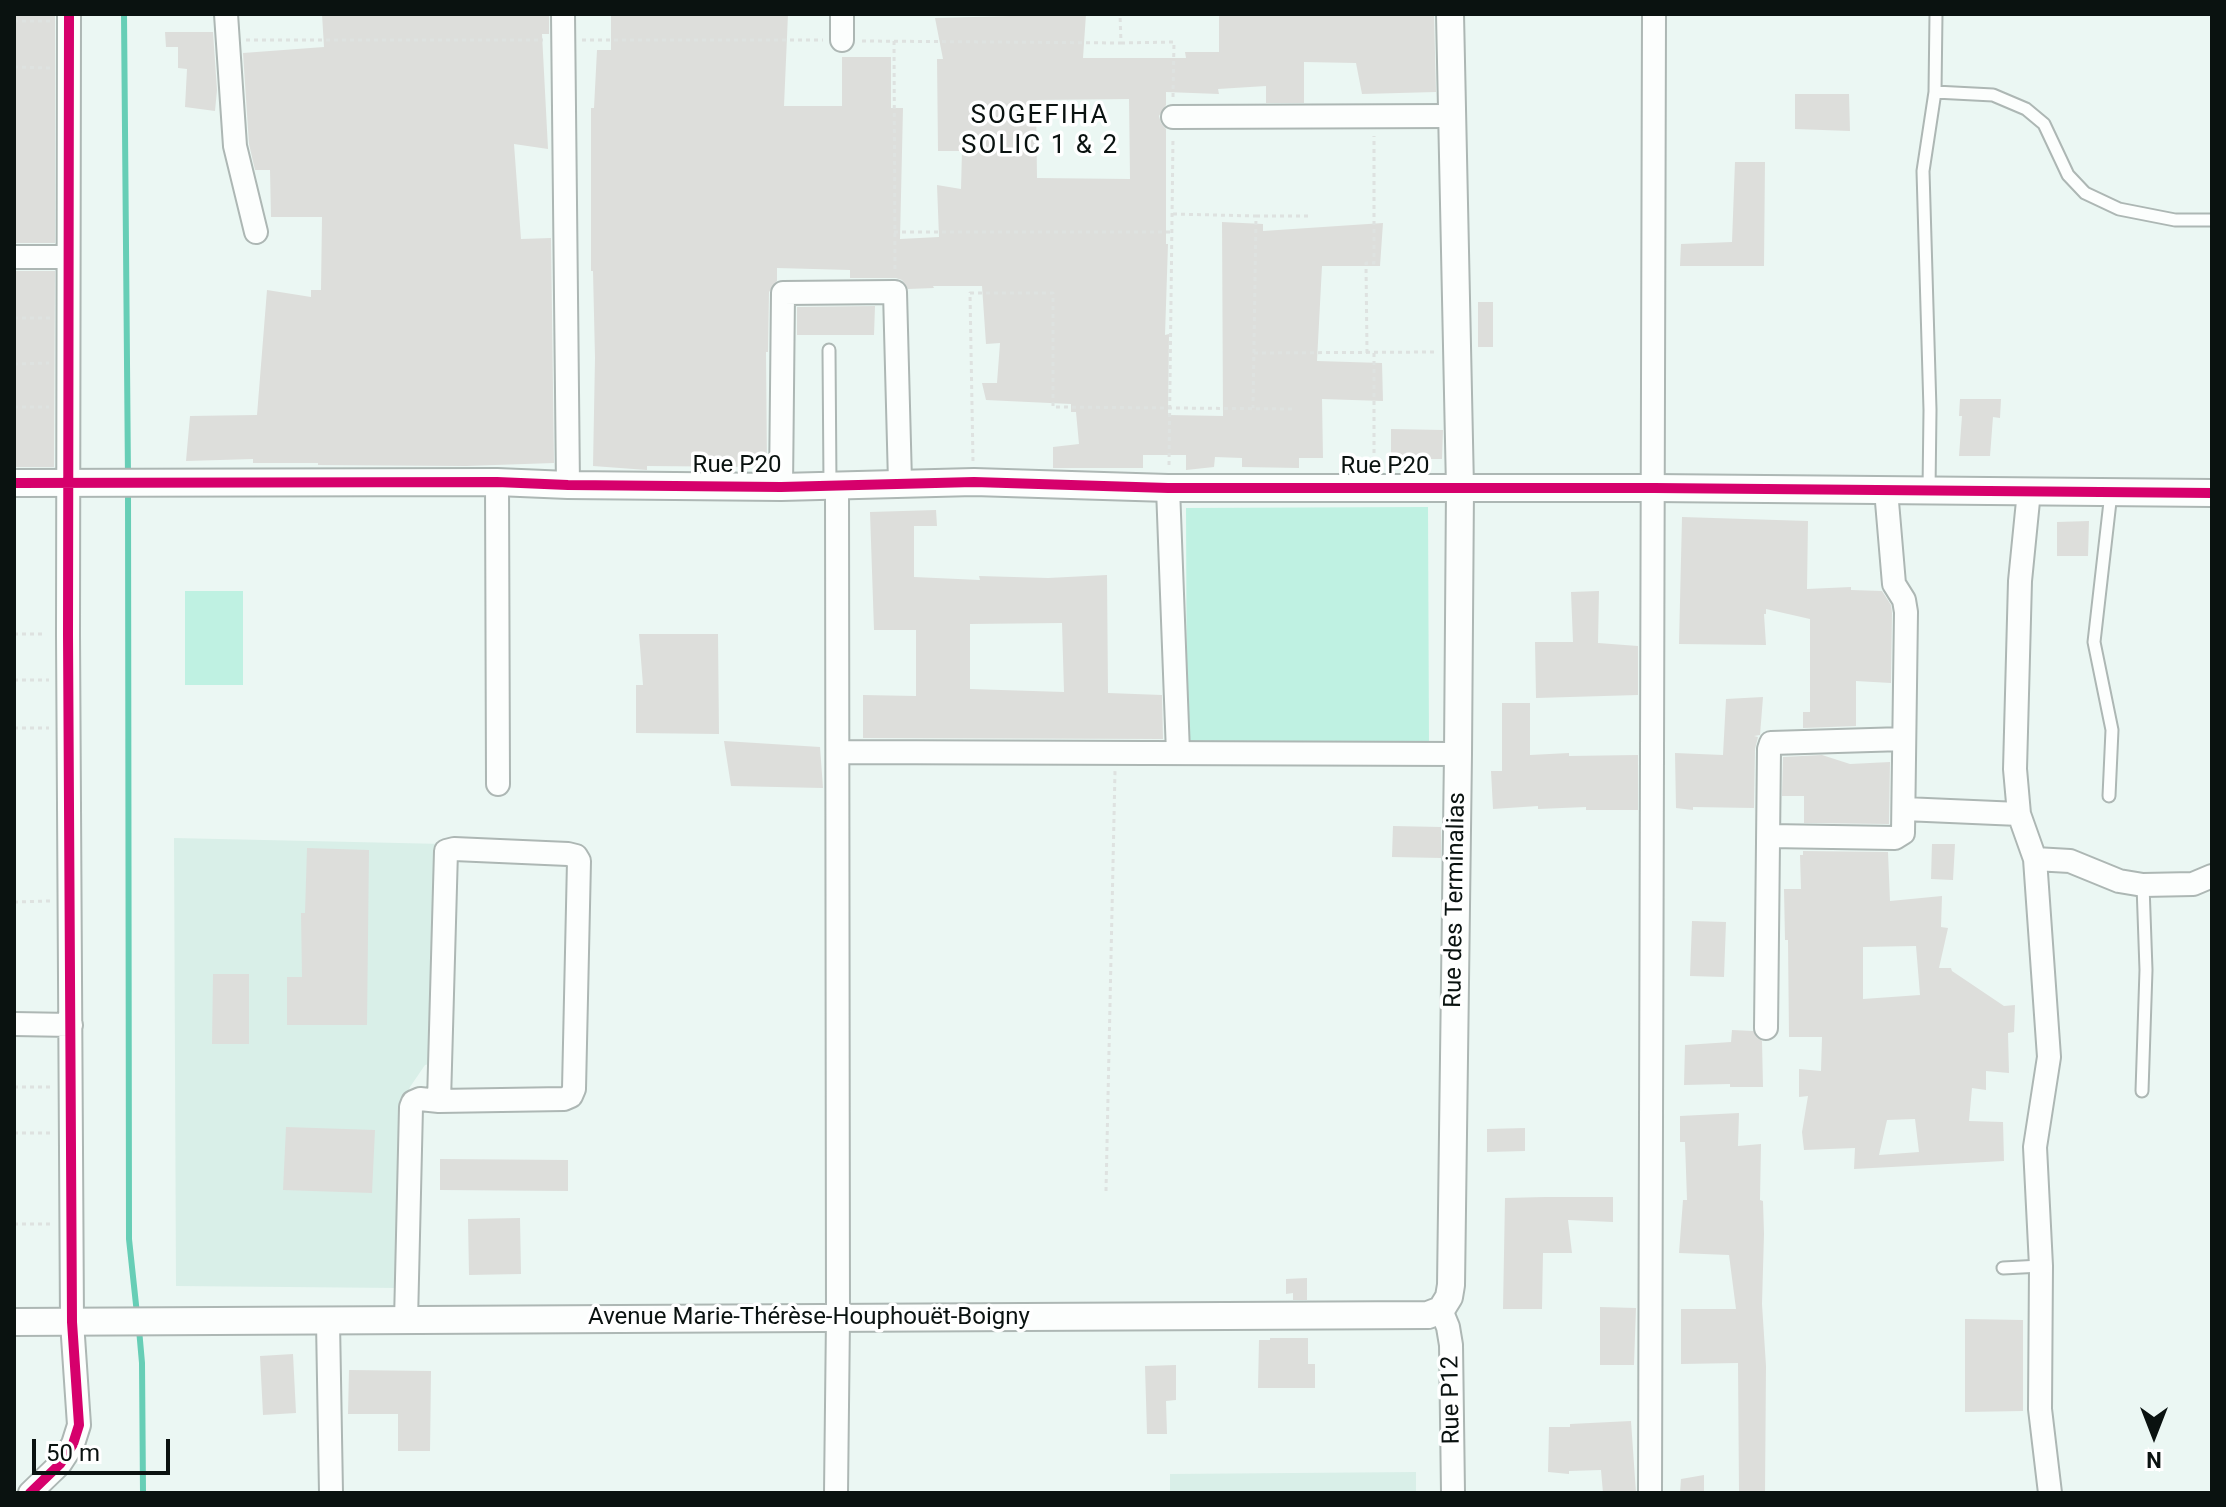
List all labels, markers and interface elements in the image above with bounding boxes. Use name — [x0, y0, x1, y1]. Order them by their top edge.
district label: SOGEFIHA SOLIC 1 & 2 — [961, 100, 1119, 162]
street label: Rue P20 — [693, 452, 781, 480]
street label: Rue P20 — [1341, 453, 1429, 481]
street label: Rue des Terminalias — [1440, 792, 1472, 1008]
street label: Avenue Marie-Thérèse-Houphouët-Boigny — [588, 1304, 1030, 1332]
street label: Rue P12 — [1437, 1355, 1467, 1445]
north arrow — [2114, 1395, 2194, 1475]
scale bar — [36, 1423, 174, 1473]
text: 50 m — [46, 1439, 100, 1467]
text: N — [2146, 1447, 2162, 1472]

